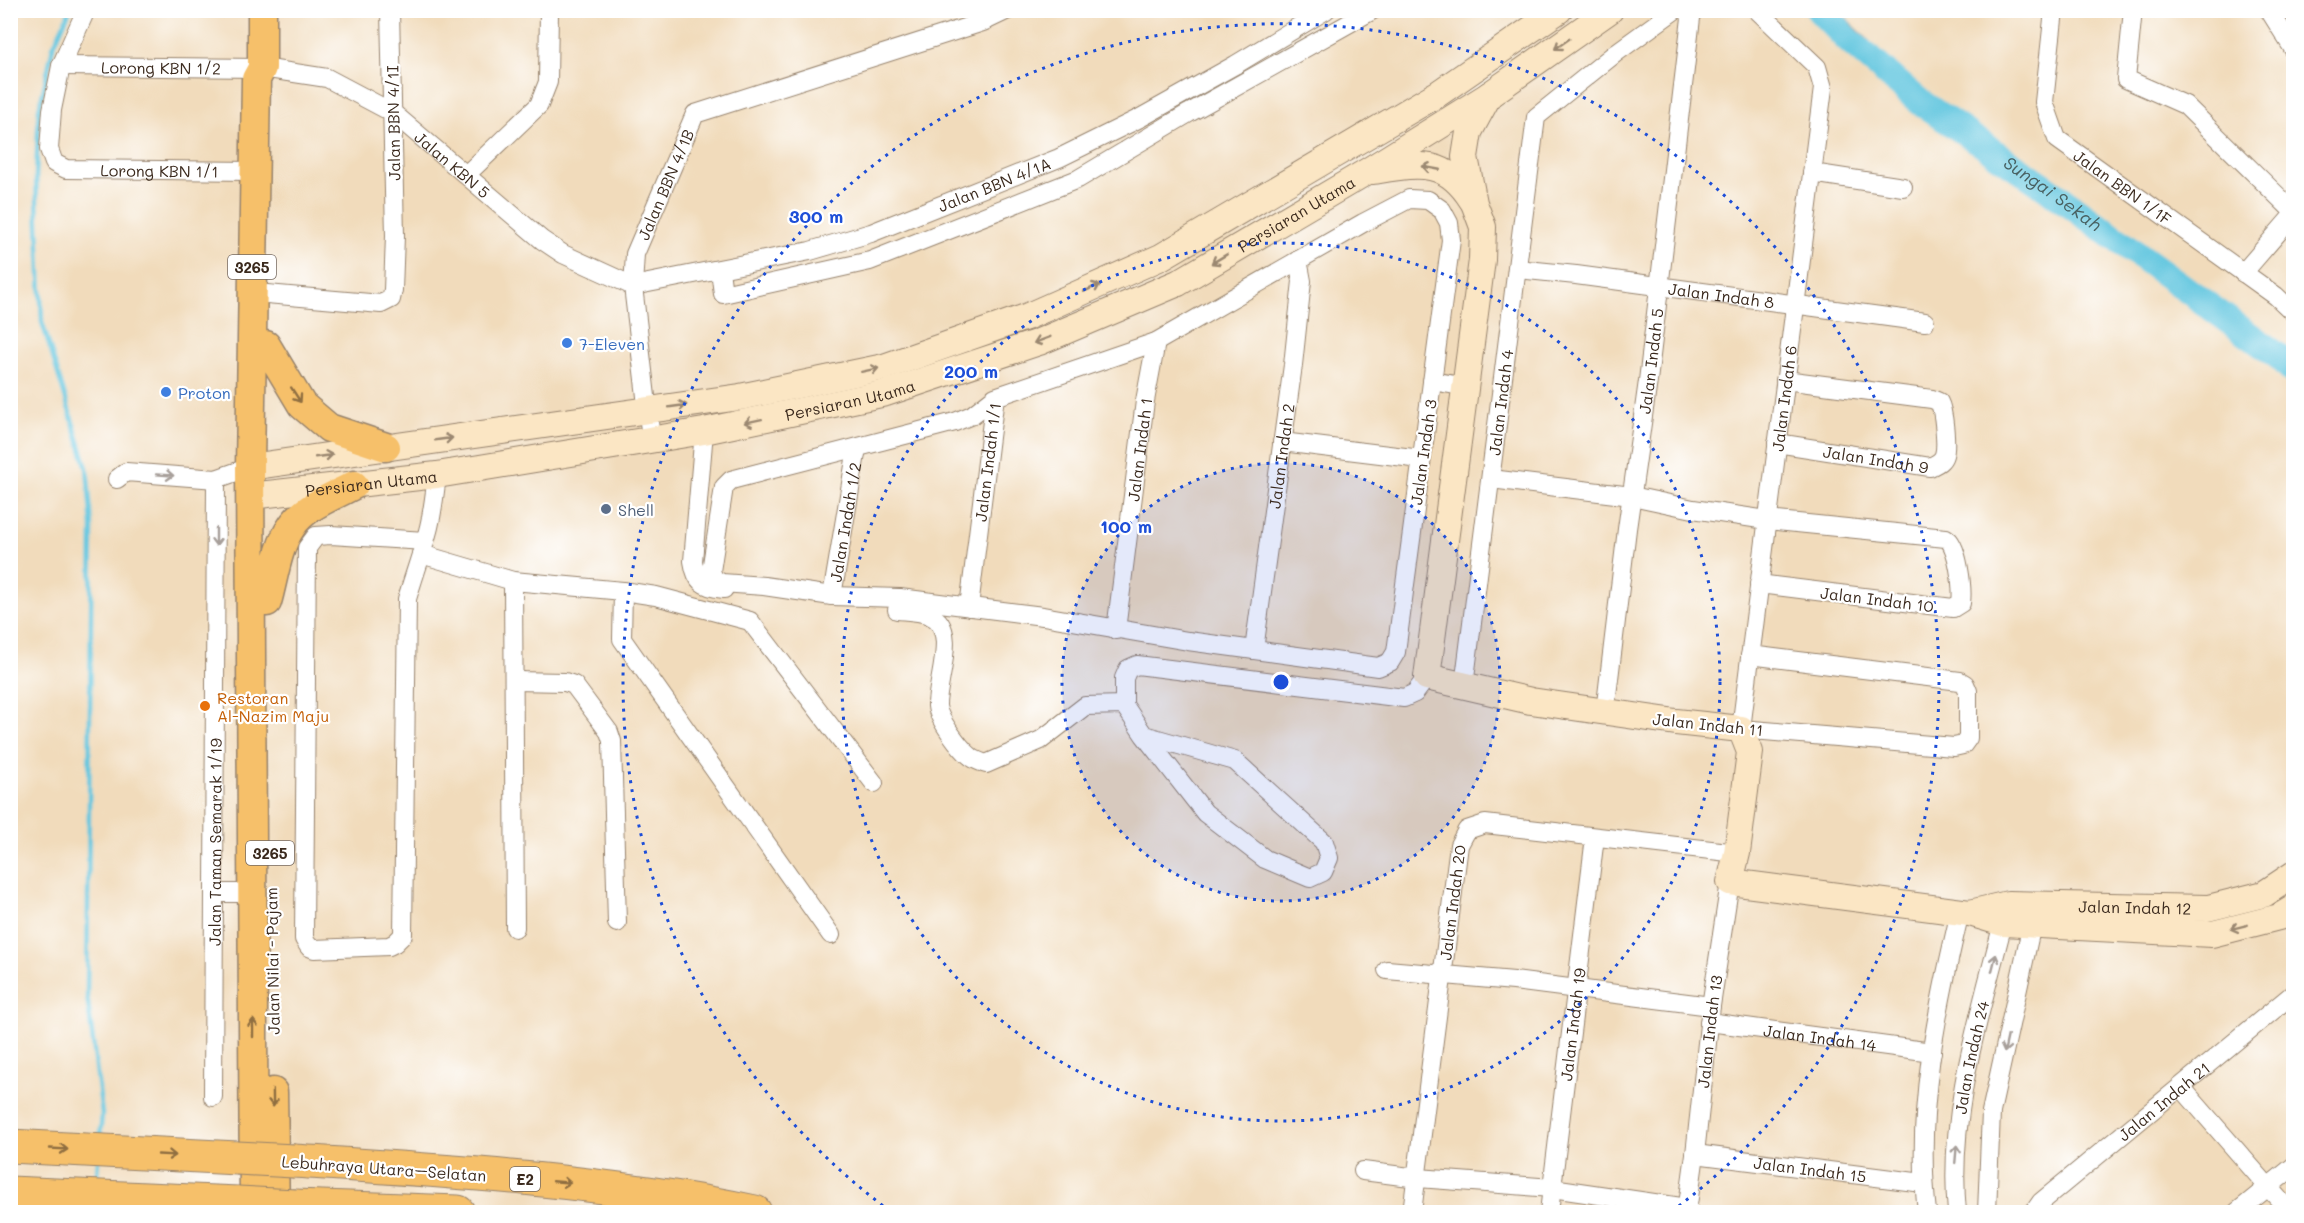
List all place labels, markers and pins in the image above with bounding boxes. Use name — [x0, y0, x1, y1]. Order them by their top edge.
place label: 7-Eleven — [579, 333, 645, 354]
marker: 7-Eleven — [560, 336, 574, 350]
place label: Proton — [178, 382, 231, 403]
marker: Proton — [159, 385, 173, 399]
place label: Shell — [618, 499, 654, 520]
marker: Shell — [599, 502, 613, 516]
centre of rings — [1271, 672, 1291, 692]
place label: Restoran Al-Nazim Maju — [217, 687, 329, 726]
marker: Restoran Al-Nazim Maju — [198, 699, 212, 713]

